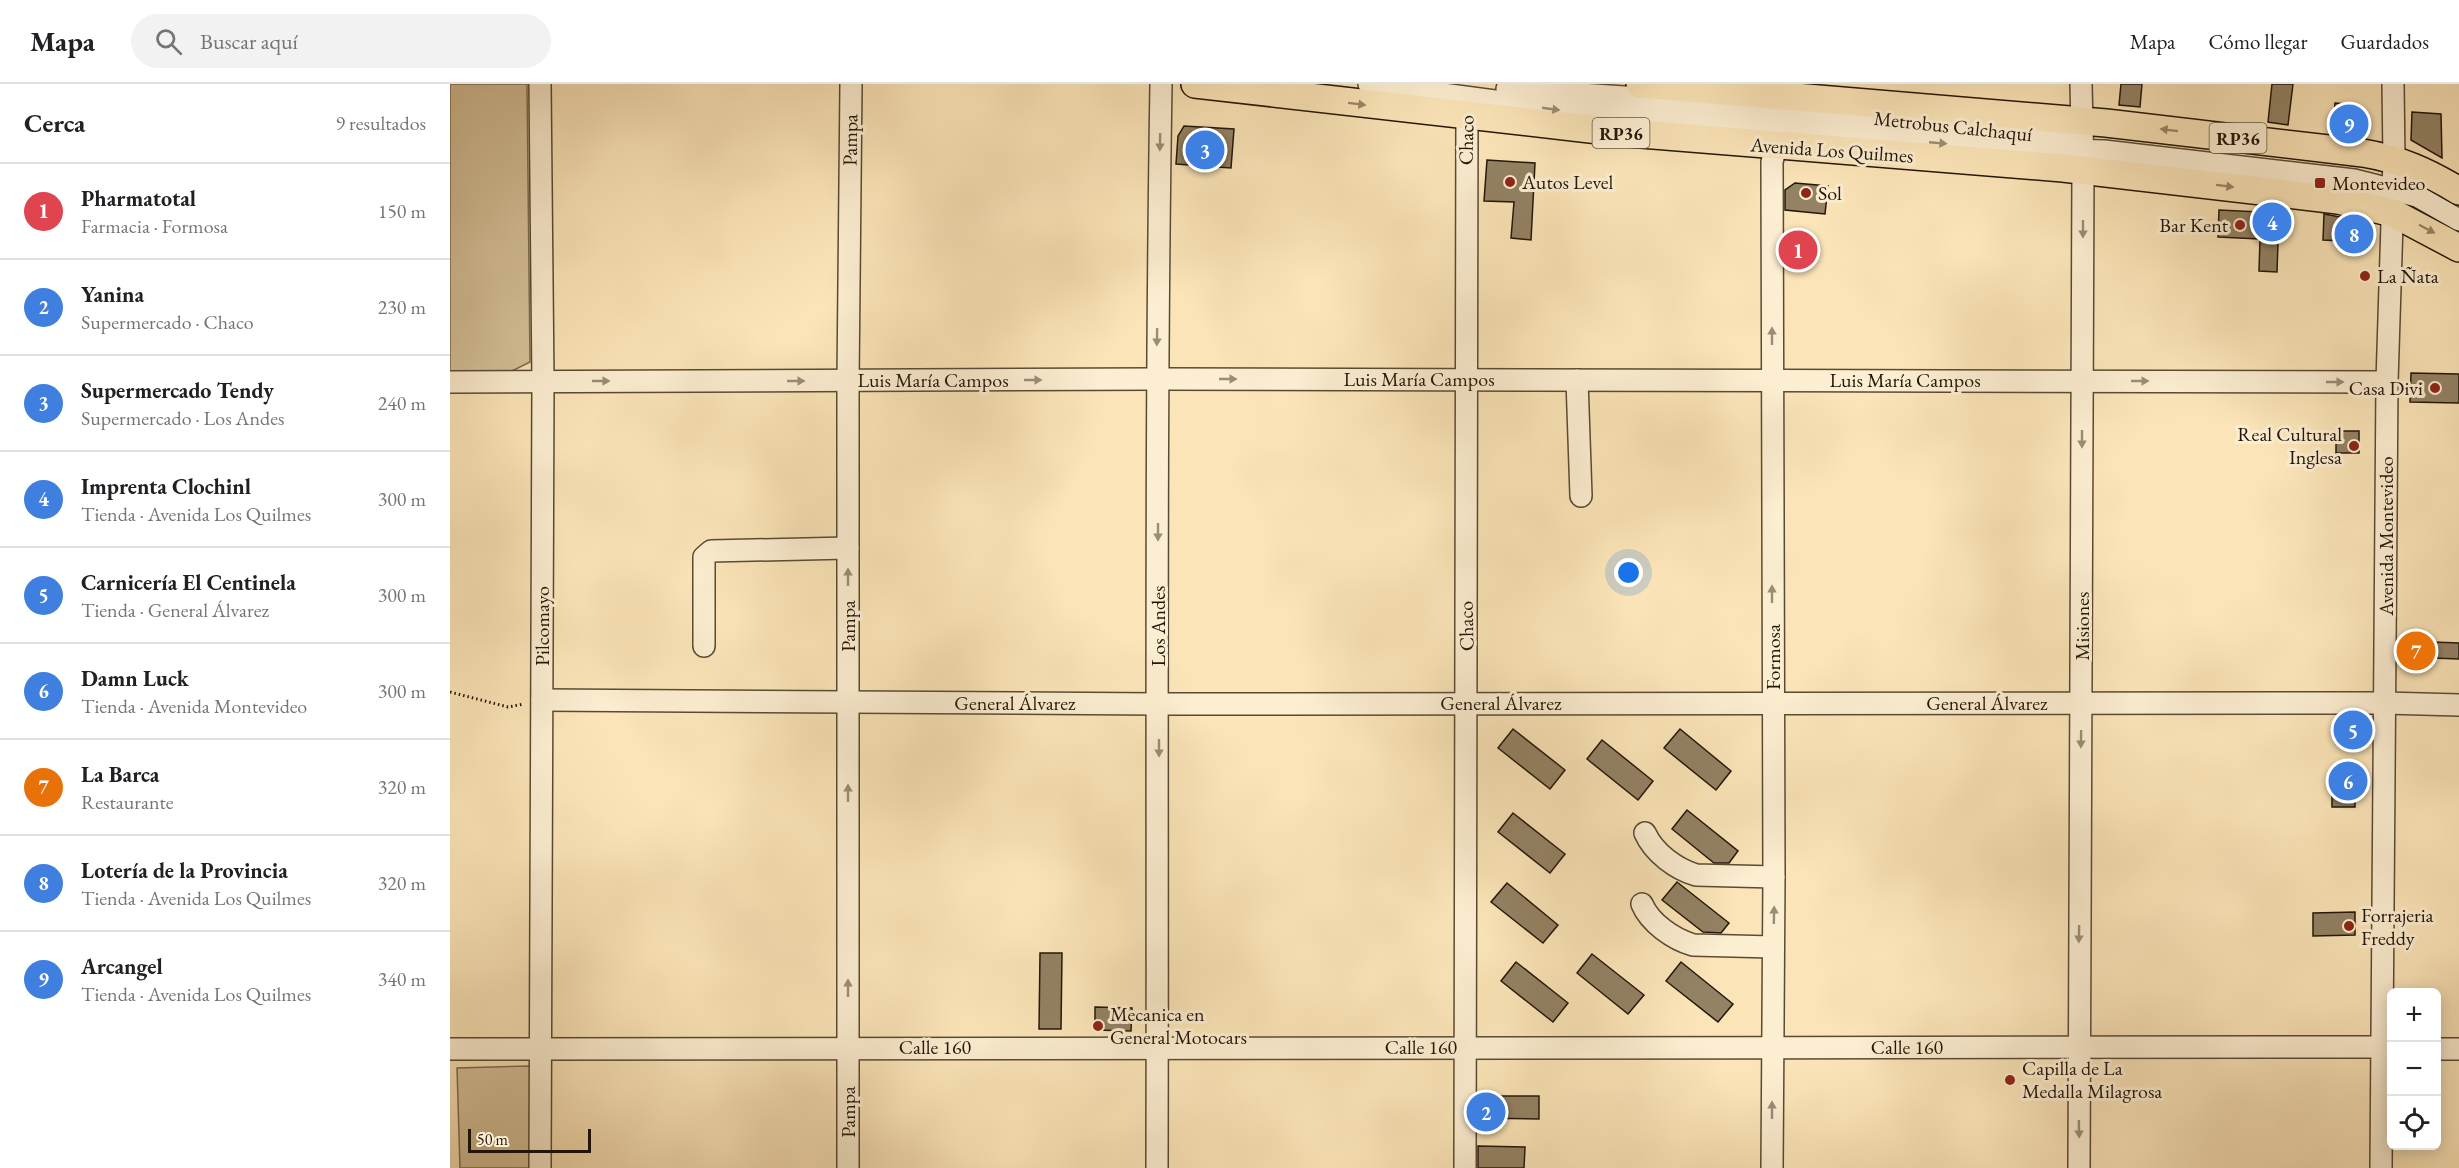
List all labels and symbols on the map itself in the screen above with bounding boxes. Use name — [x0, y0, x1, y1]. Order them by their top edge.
one-way arrow — [1348, 99, 1367, 108]
pin: 9 — [2330, 102, 2368, 147]
one-way arrow — [1542, 104, 1561, 113]
street label: Metrobus Calchaquí — [1873, 105, 2033, 147]
street label: Pampa — [837, 114, 863, 166]
street label: Chaco — [1453, 115, 1479, 165]
road number: RP36 — [1592, 118, 1650, 148]
road number: RP36 — [2210, 123, 2266, 153]
one-way arrow — [2160, 125, 2179, 135]
pin: 3 — [1186, 128, 1224, 172]
street label: Avenida Los Quilmes — [1749, 131, 1914, 169]
one-way arrow — [1156, 133, 1165, 152]
one-way arrow — [1929, 138, 1948, 148]
place label: Autos Level — [1521, 169, 1614, 195]
place label: Montevideo — [2332, 170, 2426, 196]
marker: Autos Level — [1503, 175, 1517, 189]
marker: Montevideo — [2313, 176, 2327, 190]
place label: Sol — [1818, 180, 1842, 206]
one-way arrow — [2215, 182, 2234, 191]
marker: Sol — [1799, 186, 1813, 200]
pin: 4 — [2252, 200, 2292, 244]
place label: Bar Kent — [2159, 212, 2229, 238]
pin: 8 — [2334, 212, 2374, 256]
marker: Bar Kent — [2233, 218, 2247, 232]
one-way arrow — [2078, 219, 2088, 238]
one-way arrow — [2418, 224, 2435, 234]
pin: 1 — [1778, 228, 1818, 272]
place label: La Ñata — [2377, 263, 2439, 289]
marker: La Ñata — [2358, 269, 2372, 283]
one-way arrow — [1767, 326, 1777, 345]
one-way arrow — [1152, 328, 1162, 347]
street label: Luis María Campos — [1343, 366, 1495, 392]
street label: Luis María Campos — [857, 367, 1009, 393]
street label: Luis María Campos — [1829, 367, 1981, 393]
one-way arrow — [1219, 374, 1238, 384]
one-way arrow — [1024, 375, 1043, 385]
place label: Casa Divi — [2349, 375, 2423, 401]
one-way arrow — [592, 376, 611, 386]
one-way arrow — [787, 376, 806, 386]
one-way arrow — [2131, 376, 2150, 386]
one-way arrow — [2326, 377, 2345, 387]
marker: Casa Divi — [2428, 381, 2442, 395]
place label: Real Cultural Inglesa — [2237, 421, 2342, 470]
one-way arrow — [2077, 430, 2087, 449]
marker: Real Cultural Inglesa — [2347, 439, 2361, 453]
street label: Avenida Montevideo — [2373, 456, 2399, 617]
one-way arrow — [1153, 523, 1163, 542]
your location — [1614, 558, 1643, 587]
one-way arrow — [843, 568, 853, 587]
one-way arrow — [1767, 584, 1777, 603]
street label: Pilcomayo — [529, 586, 555, 666]
street label: Los Andes — [1145, 586, 1171, 666]
street label: Misiones — [2069, 592, 2095, 661]
street label: Pampa — [835, 600, 861, 652]
street label: Chaco — [1453, 601, 1479, 651]
street label: Formosa — [1760, 624, 1786, 690]
pin: 7 — [2396, 628, 2436, 674]
street label: General Álvarez — [954, 690, 1076, 716]
street label: General Álvarez — [1440, 690, 1562, 716]
street label: General Álvarez — [1926, 690, 2048, 716]
pin: 5 — [2334, 708, 2372, 752]
one-way arrow — [2077, 730, 2086, 749]
one-way arrow — [1154, 739, 1164, 758]
pin: 6 — [2328, 758, 2368, 804]
one-way arrow — [843, 784, 852, 803]
place label: Forrajeria Freddy — [2361, 902, 2434, 951]
one-way arrow — [1769, 905, 1779, 924]
marker: Forrajeria Freddy — [2342, 919, 2356, 933]
one-way arrow — [2075, 925, 2084, 944]
one-way arrow — [843, 979, 853, 998]
place label: Mecanica en General Motocars — [1110, 1001, 1247, 1050]
marker: Mecanica en General Motocars — [1091, 1019, 1105, 1033]
street label: Calle 160 — [899, 1034, 972, 1060]
street label: Calle 160 — [1385, 1034, 1458, 1060]
street label: Calle 160 — [1871, 1034, 1944, 1060]
place label: Capilla de La Medalla Milagrosa — [2022, 1055, 2162, 1104]
marker: Capilla de La Medalla Milagrosa — [2003, 1073, 2017, 1087]
street label: Pampa — [835, 1086, 861, 1138]
pin: 2 — [1466, 1090, 1506, 1134]
one-way arrow — [1767, 1100, 1777, 1119]
one-way arrow — [2074, 1120, 2084, 1139]
scale bar — [468, 1126, 591, 1154]

